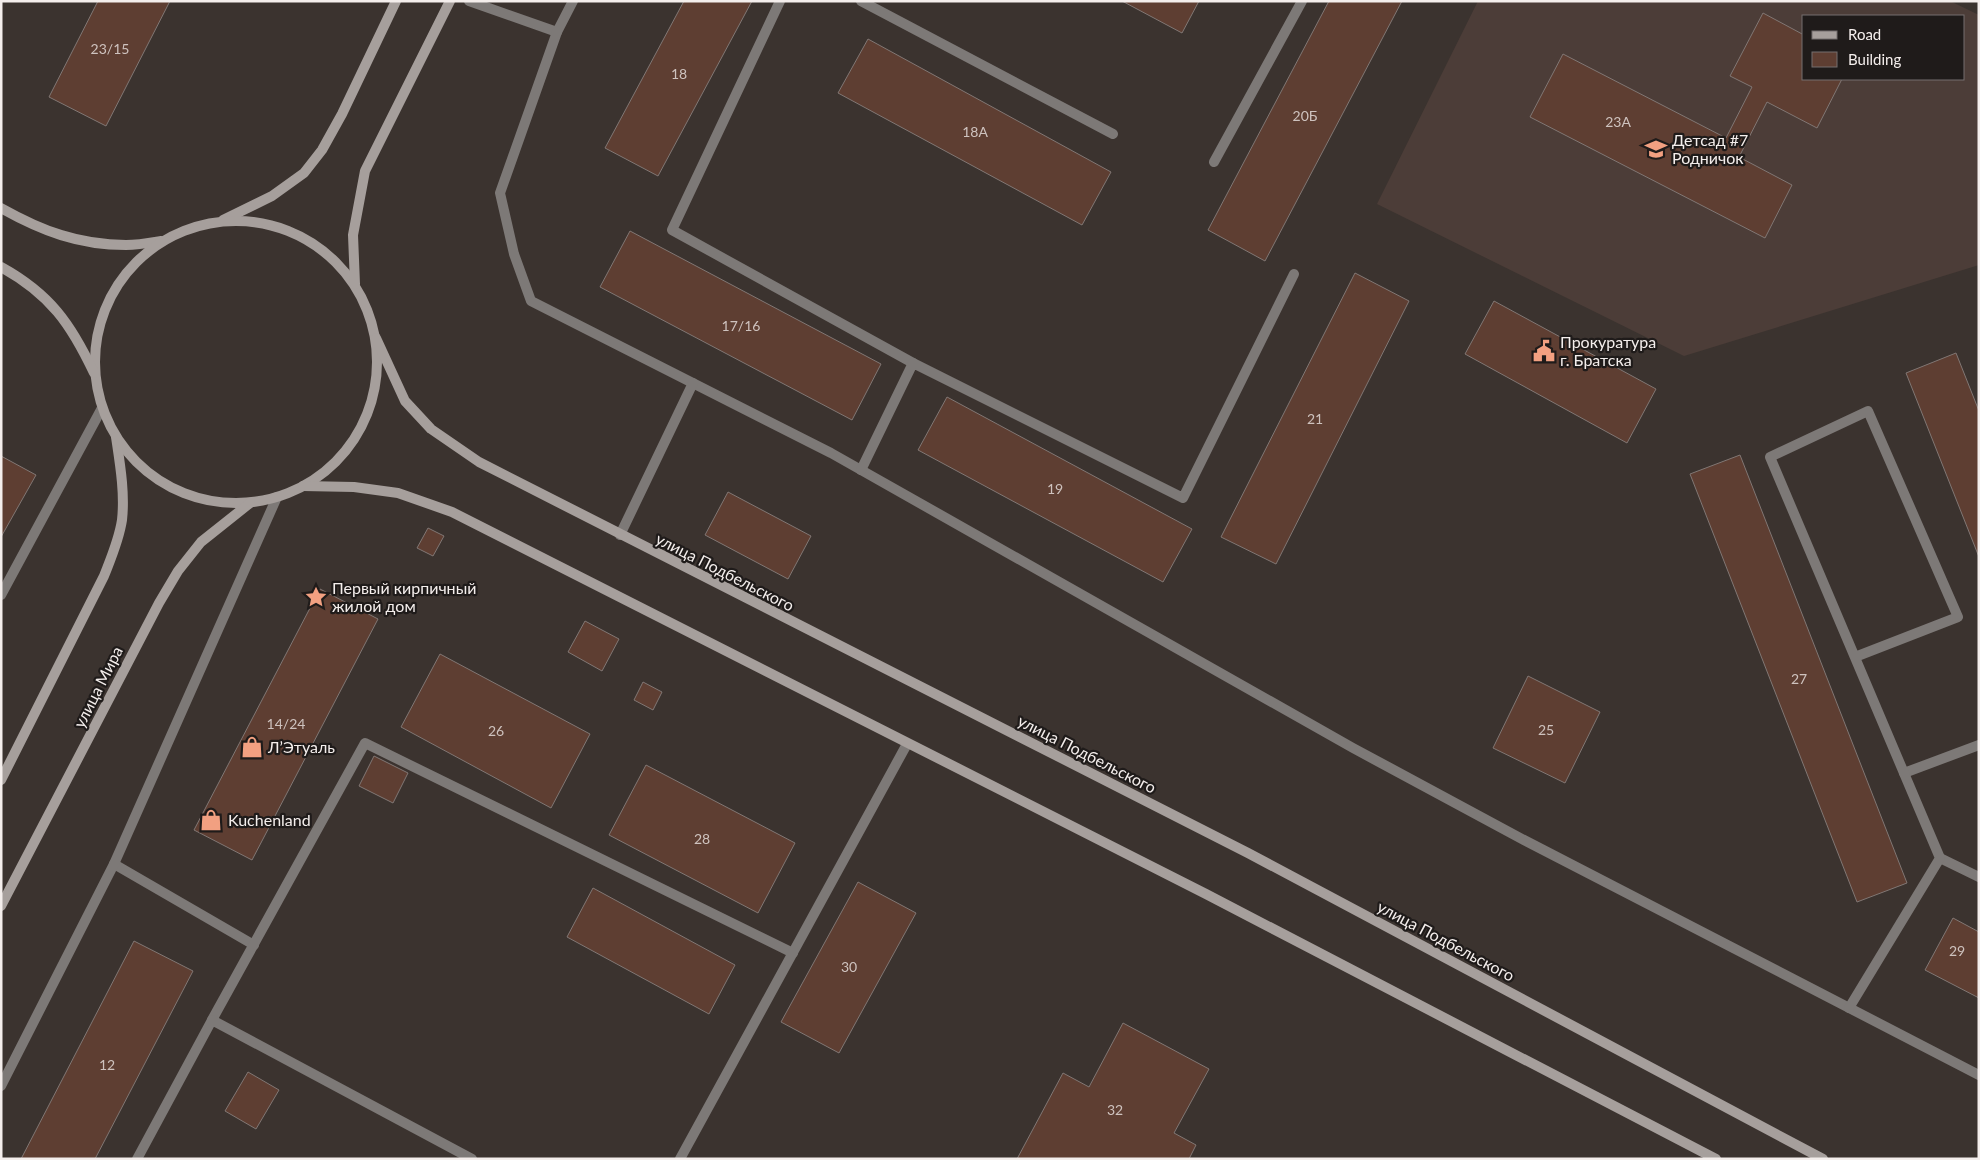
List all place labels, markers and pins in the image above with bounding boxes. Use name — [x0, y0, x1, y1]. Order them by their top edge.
place label: Детсад #7 Родничок — [1672, 130, 1748, 167]
school or university icon: Детсад #7 Родничок — [1643, 136, 1669, 162]
place label: Прокуратура г. Братска — [1560, 332, 1656, 369]
public building icon: Прокуратура г. Братска — [1531, 338, 1557, 364]
place label: Первый кирпичный жилой дом — [332, 578, 476, 615]
place icon: Первый кирпичный жилой дом — [303, 584, 329, 610]
shop icon: Л’Этуаль — [239, 734, 265, 760]
place label: Л’Этуаль — [267, 737, 335, 756]
shop icon: Kuchenland — [198, 807, 224, 833]
place label: Kuchenland — [228, 810, 311, 829]

